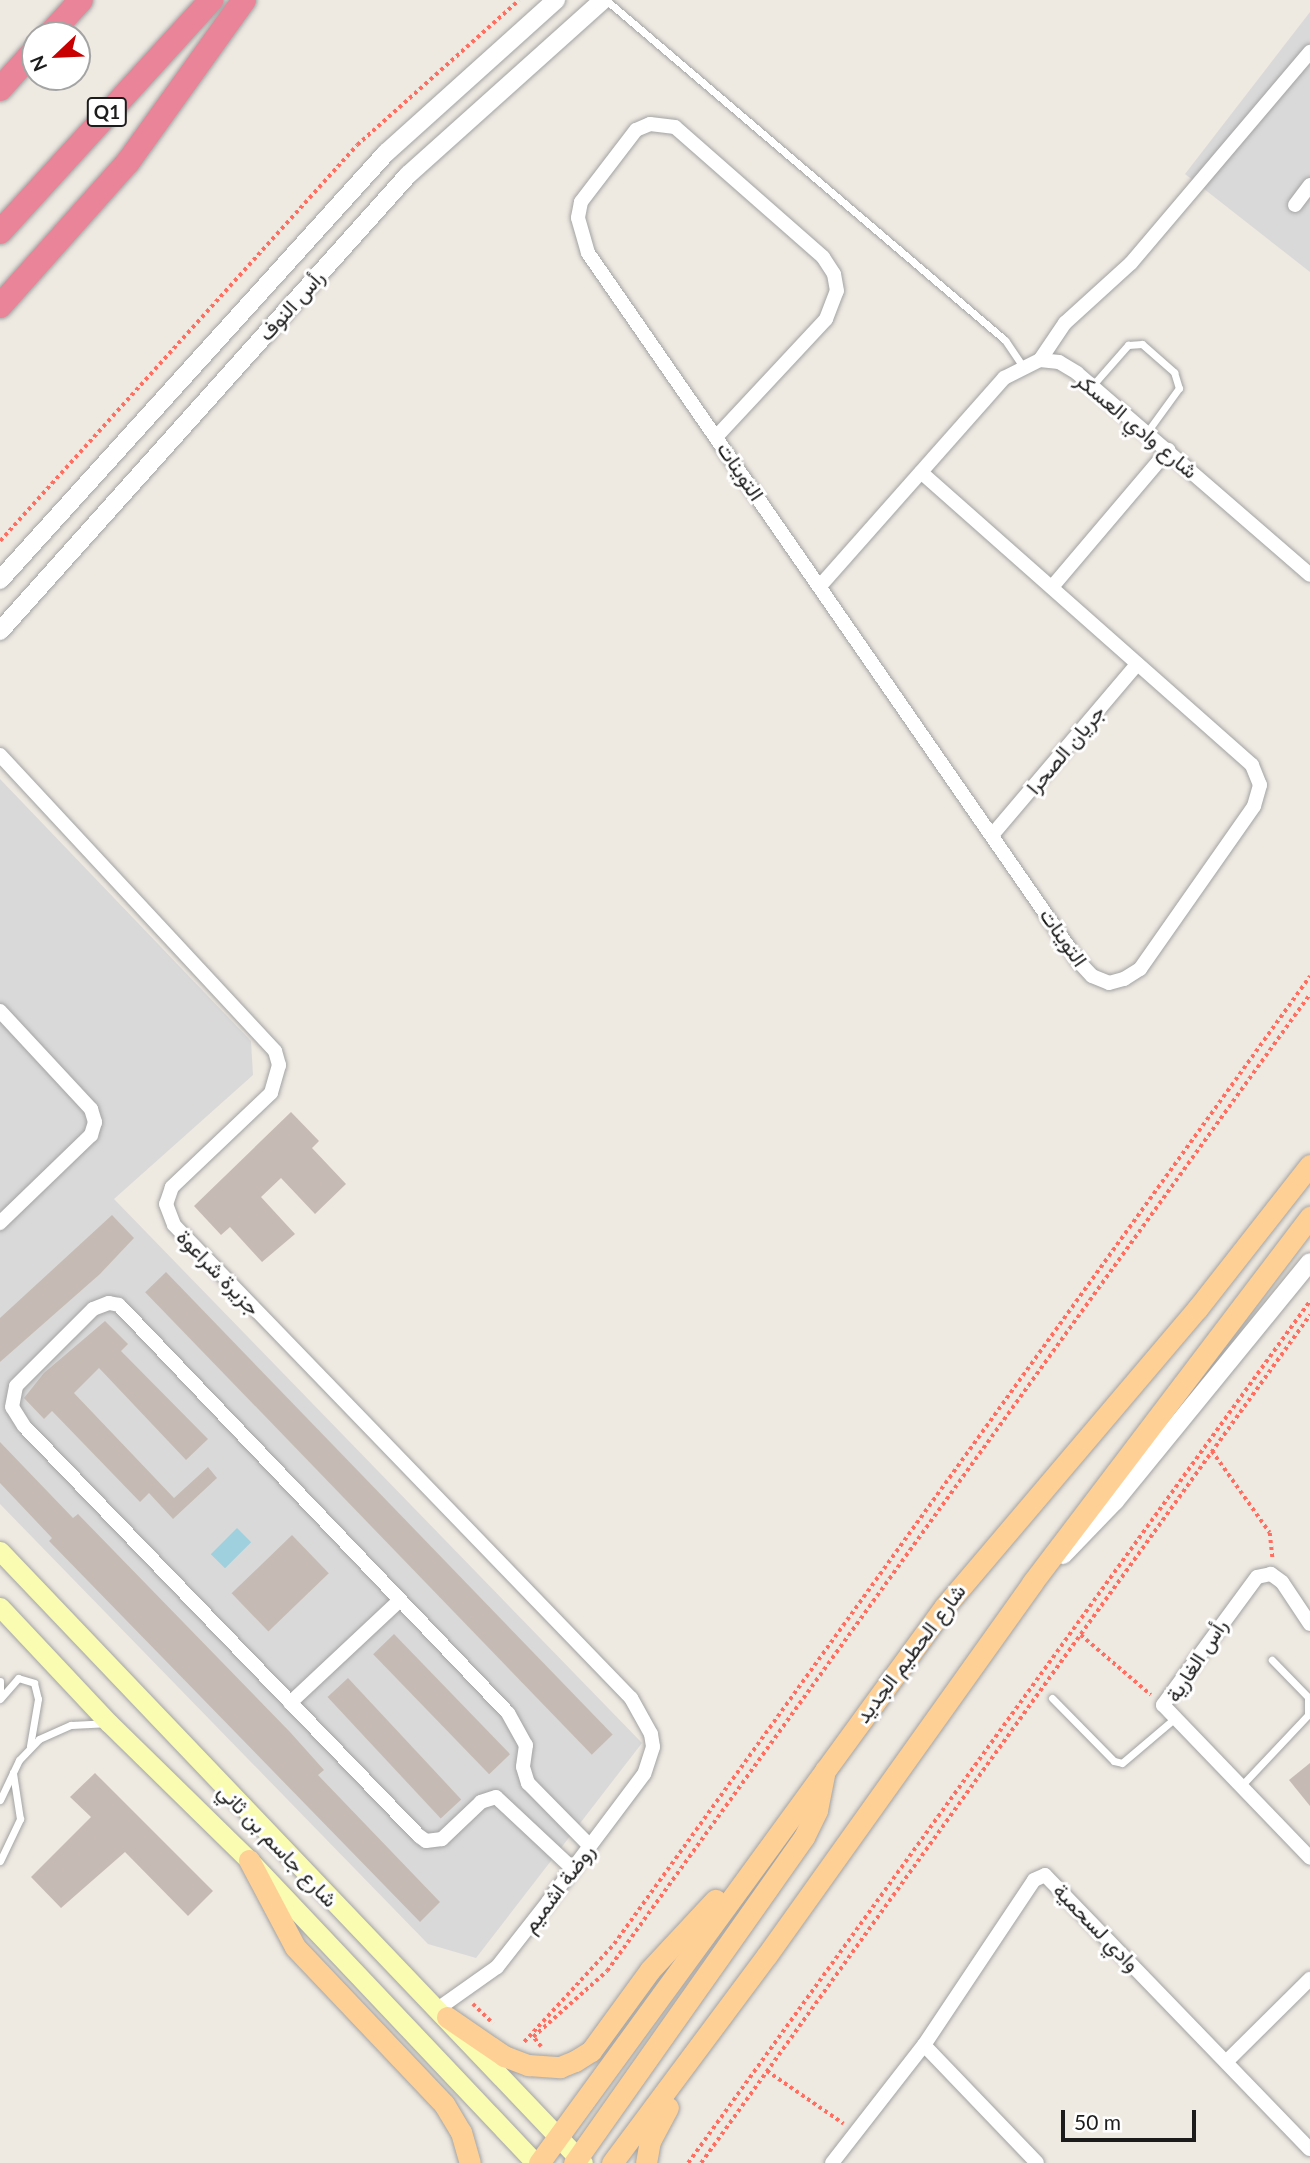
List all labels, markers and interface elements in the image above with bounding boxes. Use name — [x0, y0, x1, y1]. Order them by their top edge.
north arrow — [21, 21, 91, 91]
text: N — [25, 52, 51, 75]
road number: Q1 — [86, 96, 128, 128]
street label: رأس النوف — [253, 264, 329, 346]
street label: شارع وادي العسكر — [1071, 367, 1203, 483]
street label: التوينات — [712, 437, 770, 505]
street label: جريان الصحرا — [1020, 699, 1110, 799]
street label: التوينات — [1035, 903, 1093, 971]
street label: جزيرة شراعوة — [172, 1224, 266, 1320]
street label: شارع الحطيم الجديد — [850, 1579, 970, 1727]
street label: رأس الغارية — [1160, 1614, 1232, 1706]
street label: شارع جاسم بن ثاني — [213, 1778, 343, 1912]
street label: روضة اشميم — [517, 1839, 599, 1937]
street label: وادي لسحمية — [1049, 1878, 1145, 1976]
scale bar — [1065, 2096, 1200, 2140]
text: 50 m — [1074, 2109, 1121, 2134]

